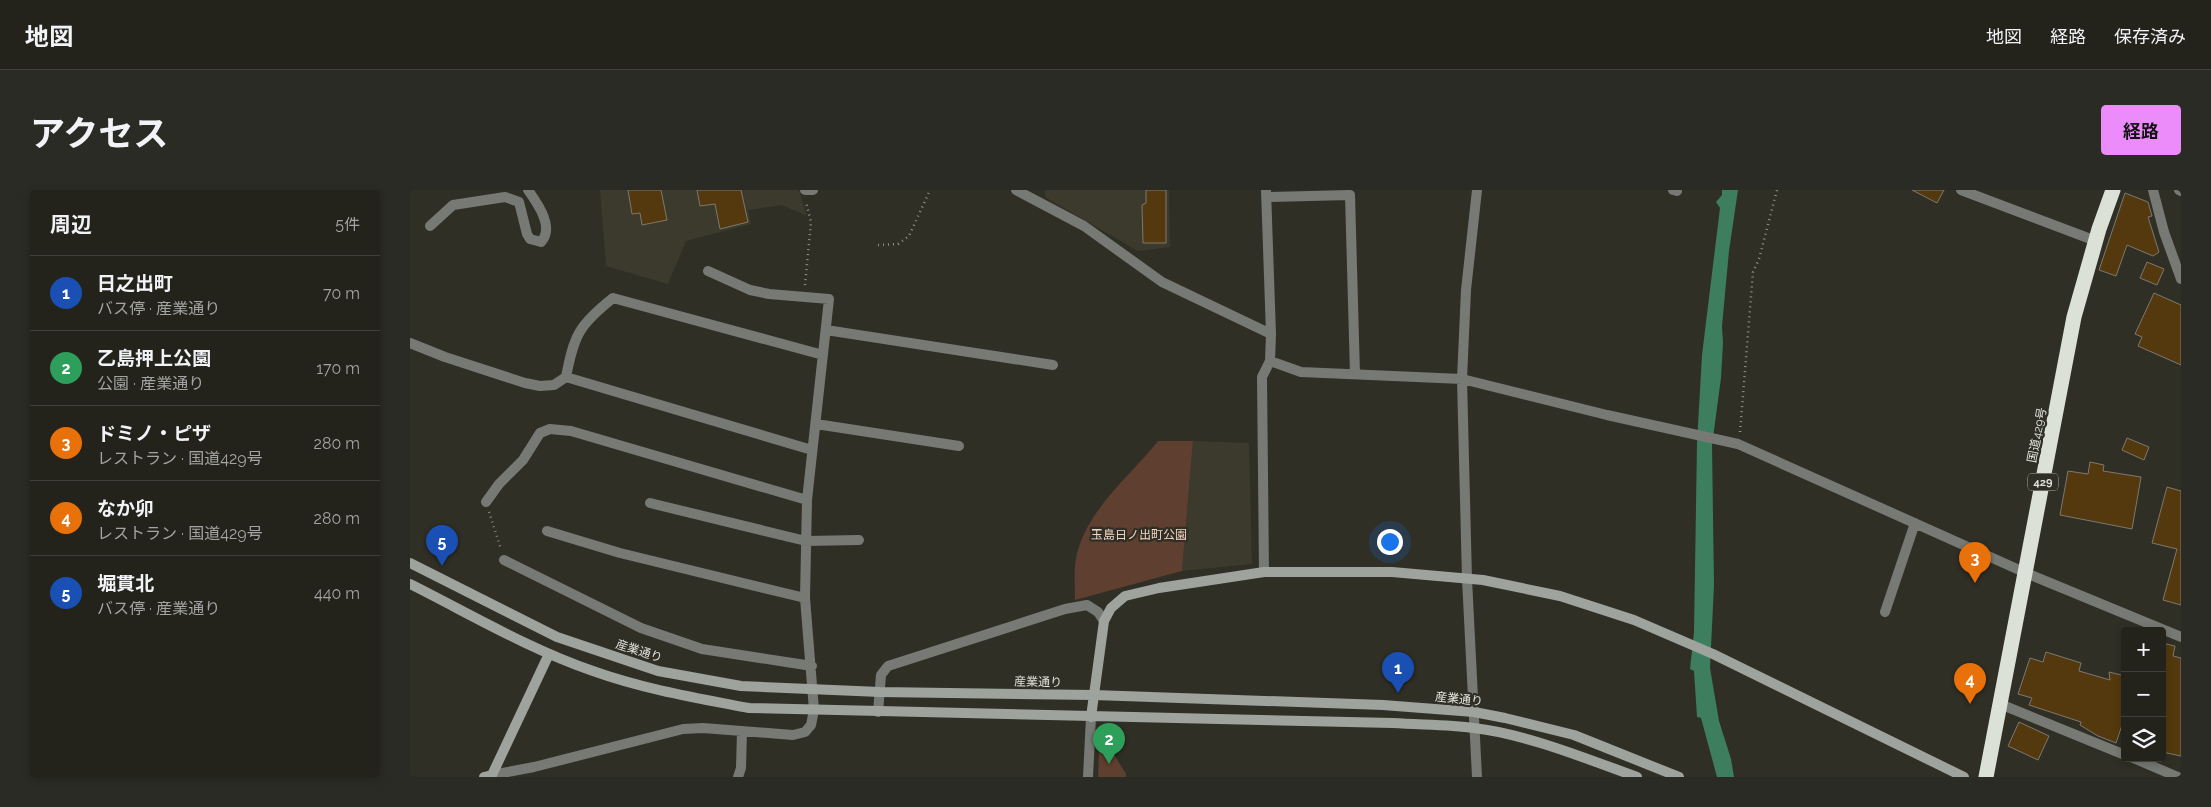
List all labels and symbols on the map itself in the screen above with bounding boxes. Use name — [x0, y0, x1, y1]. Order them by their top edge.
street label: 国道429号 — [2025, 406, 2049, 464]
road number: 429 — [2028, 474, 2058, 490]
pin: 5 — [426, 525, 458, 566]
park label: 玉島日ノ出町公園 — [1091, 528, 1187, 542]
your location — [1377, 529, 1403, 555]
pin: 3 — [1959, 542, 1991, 583]
street label: 産業通り — [614, 637, 664, 665]
pin: 1 — [1382, 652, 1414, 693]
pin: 4 — [1954, 663, 1986, 704]
street label: 産業通り — [1014, 675, 1062, 689]
street label: 産業通り — [1434, 690, 1484, 708]
pin: 2 — [1093, 723, 1125, 764]

